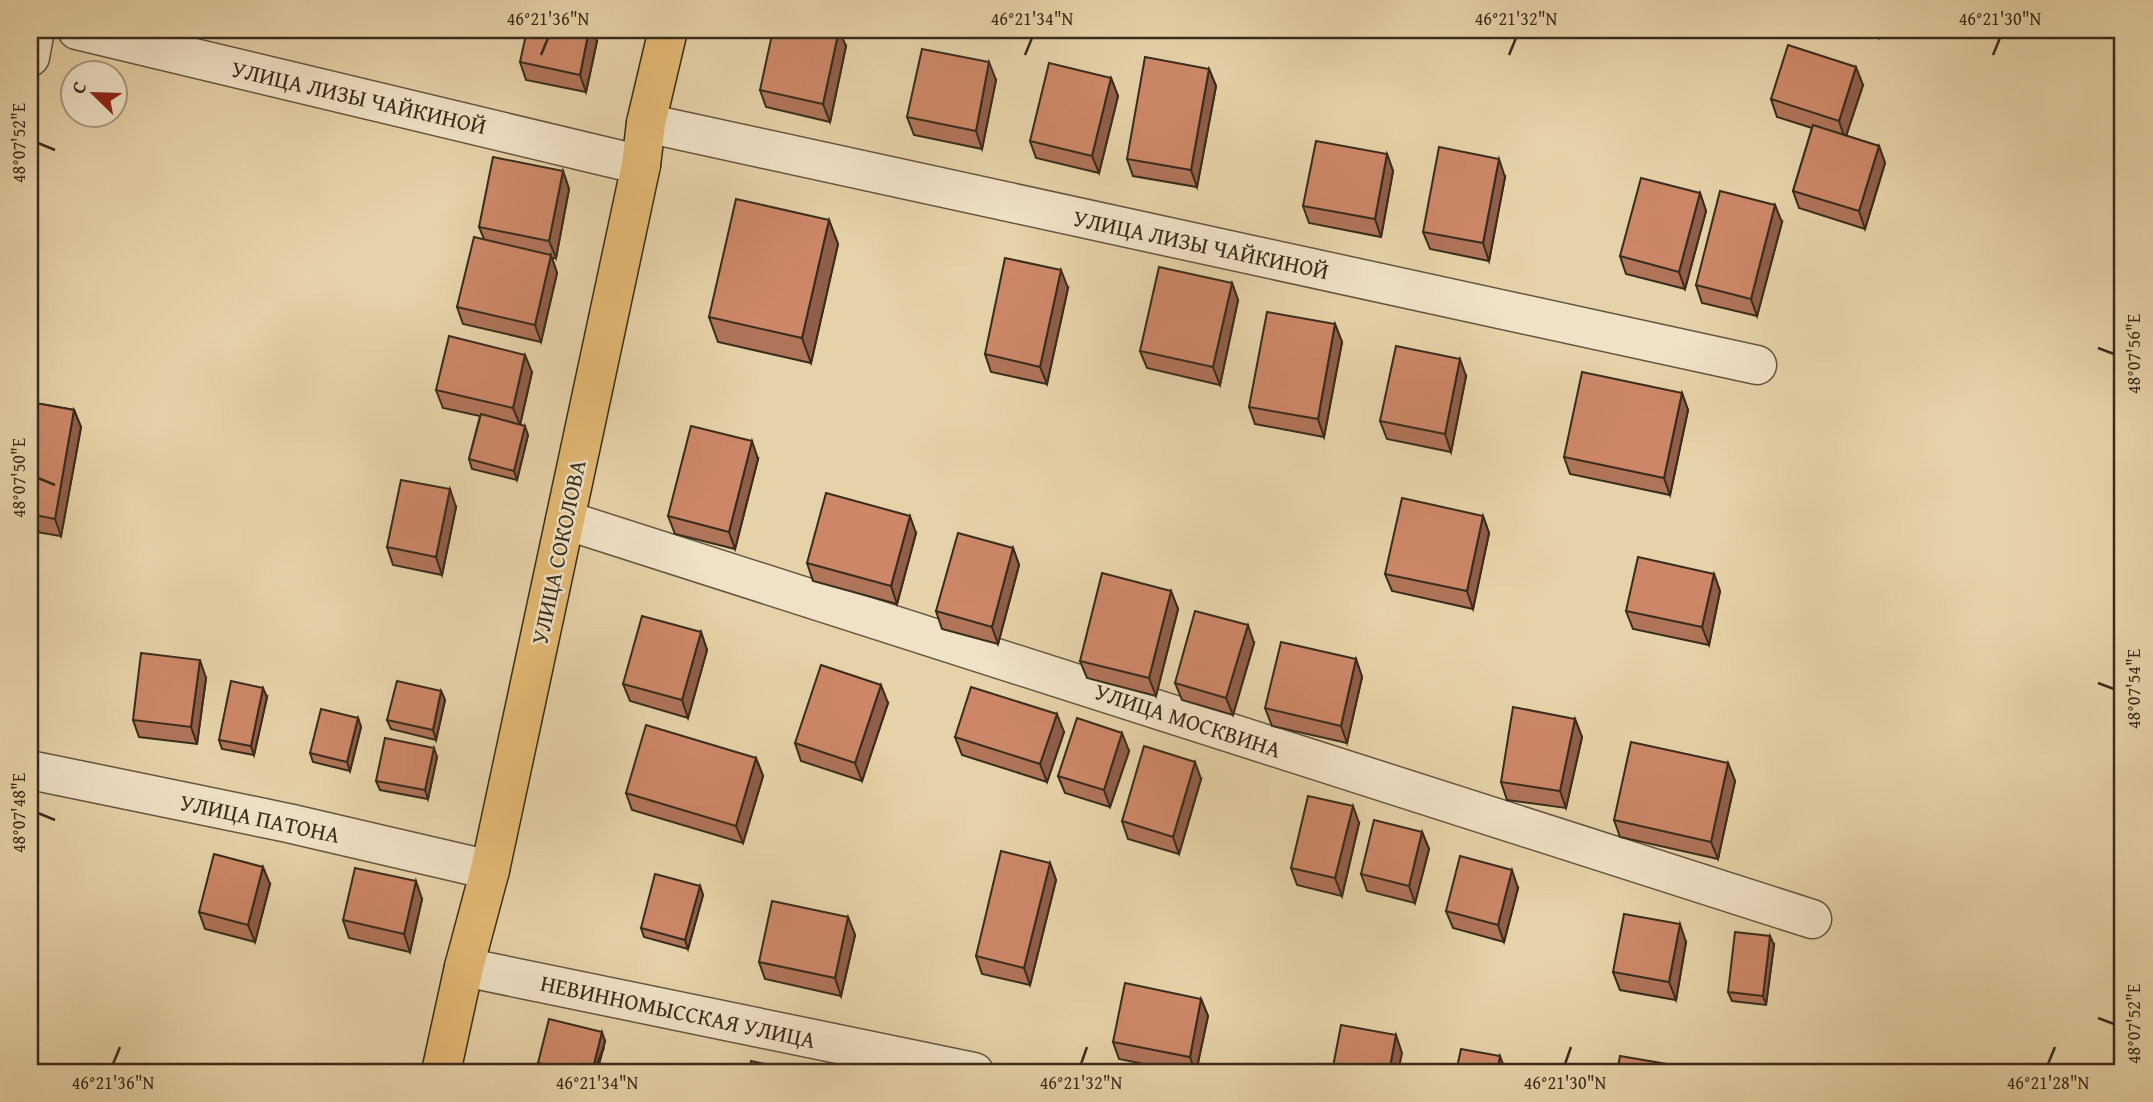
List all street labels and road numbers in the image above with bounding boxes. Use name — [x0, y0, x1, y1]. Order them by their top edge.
street label: УЛИЦА ЛИЗЫ ЧАЙКИНОЙ — [228, 52, 490, 142]
street label: УЛИЦА ЛИЗЫ ЧАЙКИНОЙ — [1070, 201, 1332, 287]
street label: УЛИЦА СОКОЛОВА — [522, 457, 594, 647]
street label: УЛИЦА МОСКВИНА — [1090, 674, 1286, 766]
street label: УЛИЦА ПАТОНА — [177, 785, 343, 851]
street label: НЕВИННОМЫССКАЯ УЛИЦА — [537, 966, 819, 1056]

